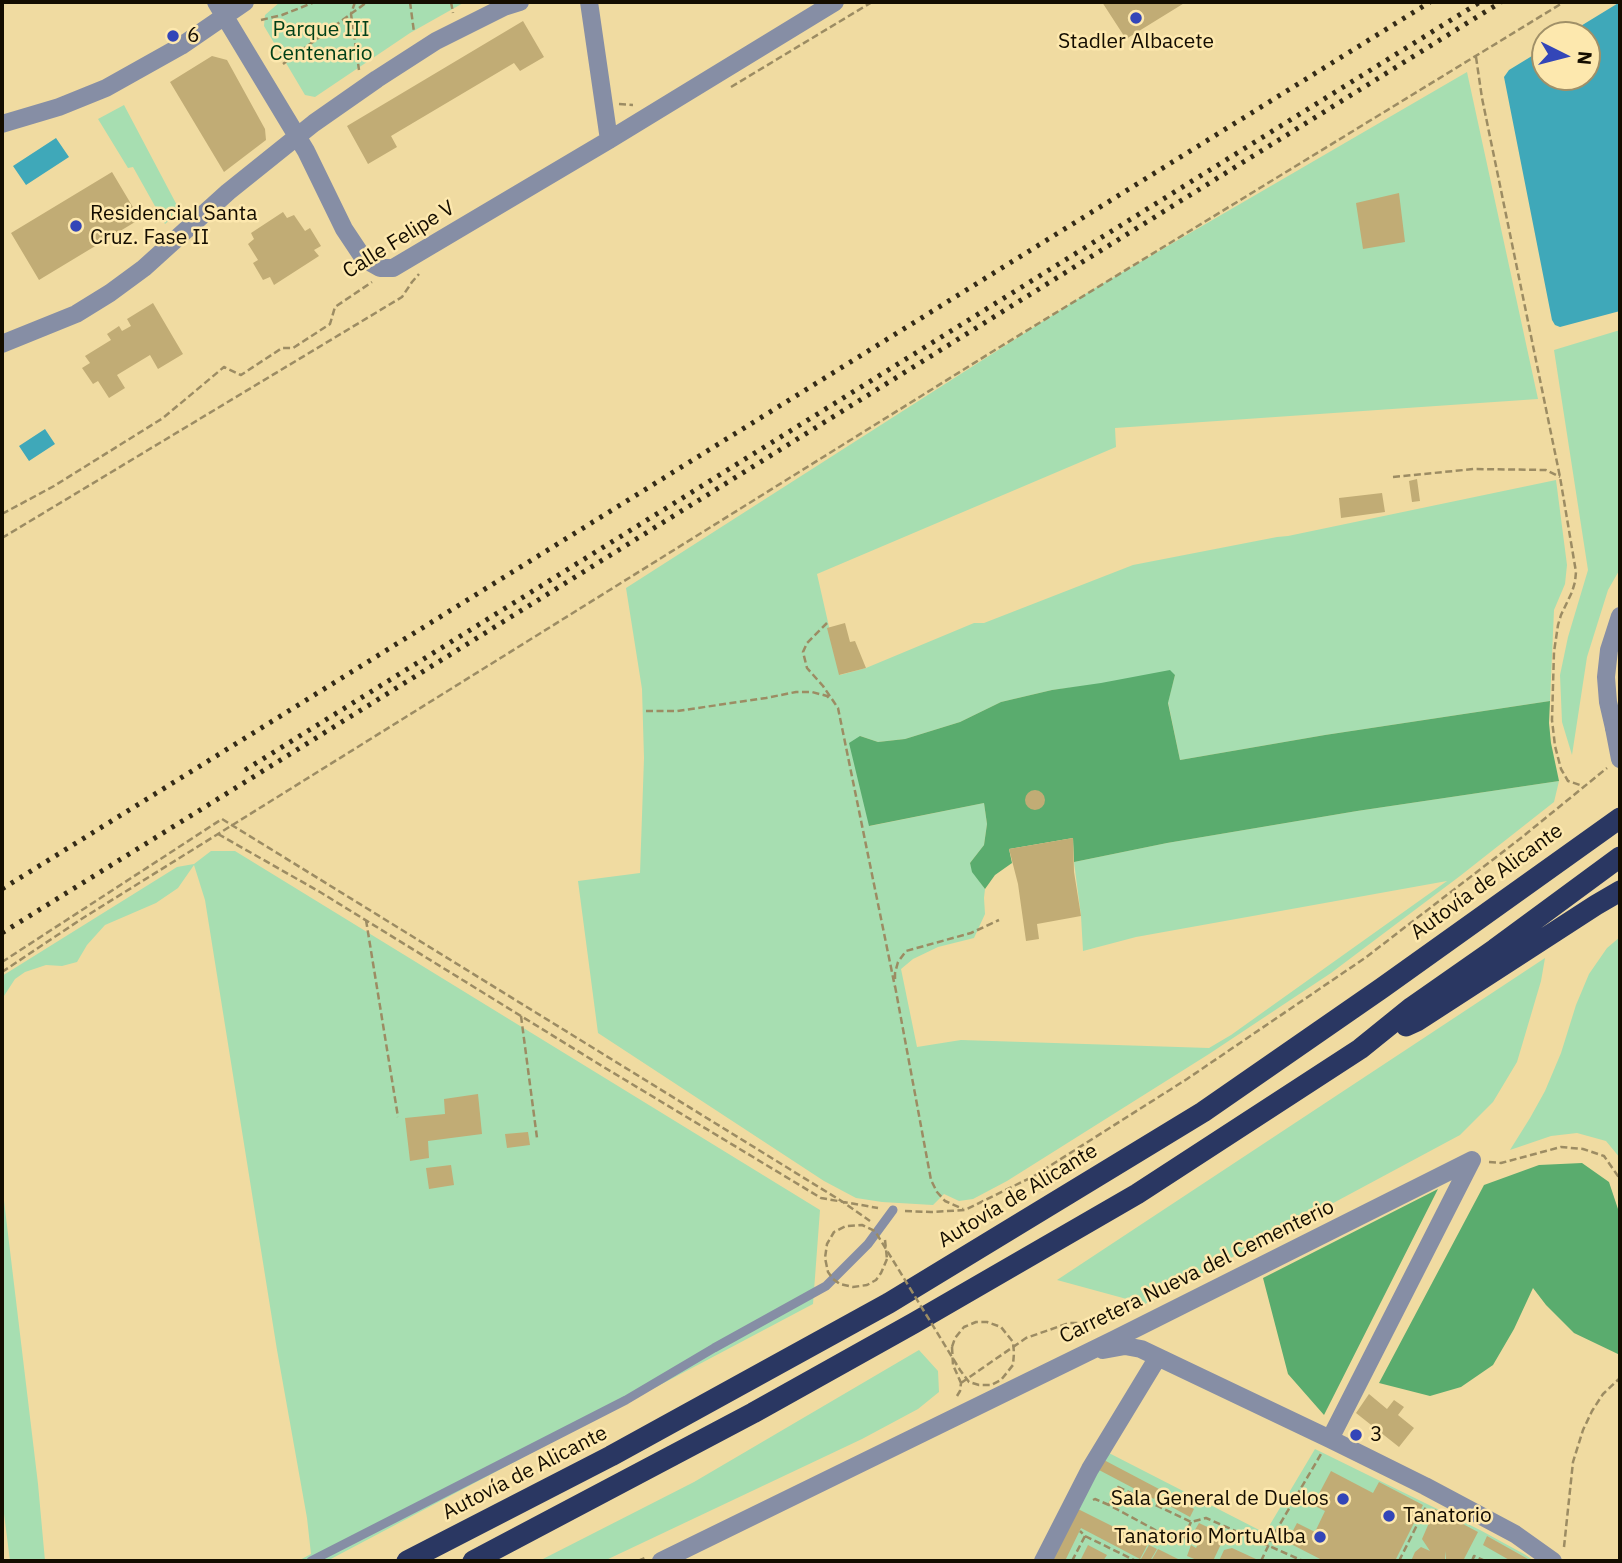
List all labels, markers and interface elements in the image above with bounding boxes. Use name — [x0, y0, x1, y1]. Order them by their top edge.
marker: Stadler Albacete — [1128, 10, 1144, 26]
park label: Parque III Centenario — [269, 17, 373, 67]
north arrow — [1531, 21, 1601, 91]
place label: 6 — [187, 23, 200, 49]
marker: 6 — [165, 28, 181, 44]
place label: Stadler Albacete — [1058, 29, 1214, 55]
text: N — [1572, 50, 1598, 66]
street label: Calle Felipe V — [338, 196, 460, 284]
place label: Residencial Santa Cruz. Fase II — [90, 201, 257, 251]
marker: Residencial Santa Cruz. Fase II — [68, 218, 84, 234]
street label: Autovía de Alicante — [1406, 818, 1568, 946]
street label: Autovía de Alicante — [934, 1138, 1102, 1254]
street label: Carretera Nueva del Cementerio — [1056, 1194, 1338, 1350]
street label: Autovía de Alicante — [438, 1421, 612, 1525]
place label: 3 — [1370, 1422, 1383, 1448]
marker: 3 — [1348, 1427, 1364, 1443]
place label: Sala General de Duelos — [1111, 1486, 1329, 1512]
marker: Sala General de Duelos — [1335, 1491, 1351, 1507]
place label: Tanatorio — [1403, 1503, 1492, 1529]
marker: Tanatorio — [1381, 1508, 1397, 1524]
place label: Tanatorio MortuAlba — [1114, 1524, 1306, 1550]
marker: Tanatorio MortuAlba — [1312, 1529, 1328, 1545]

